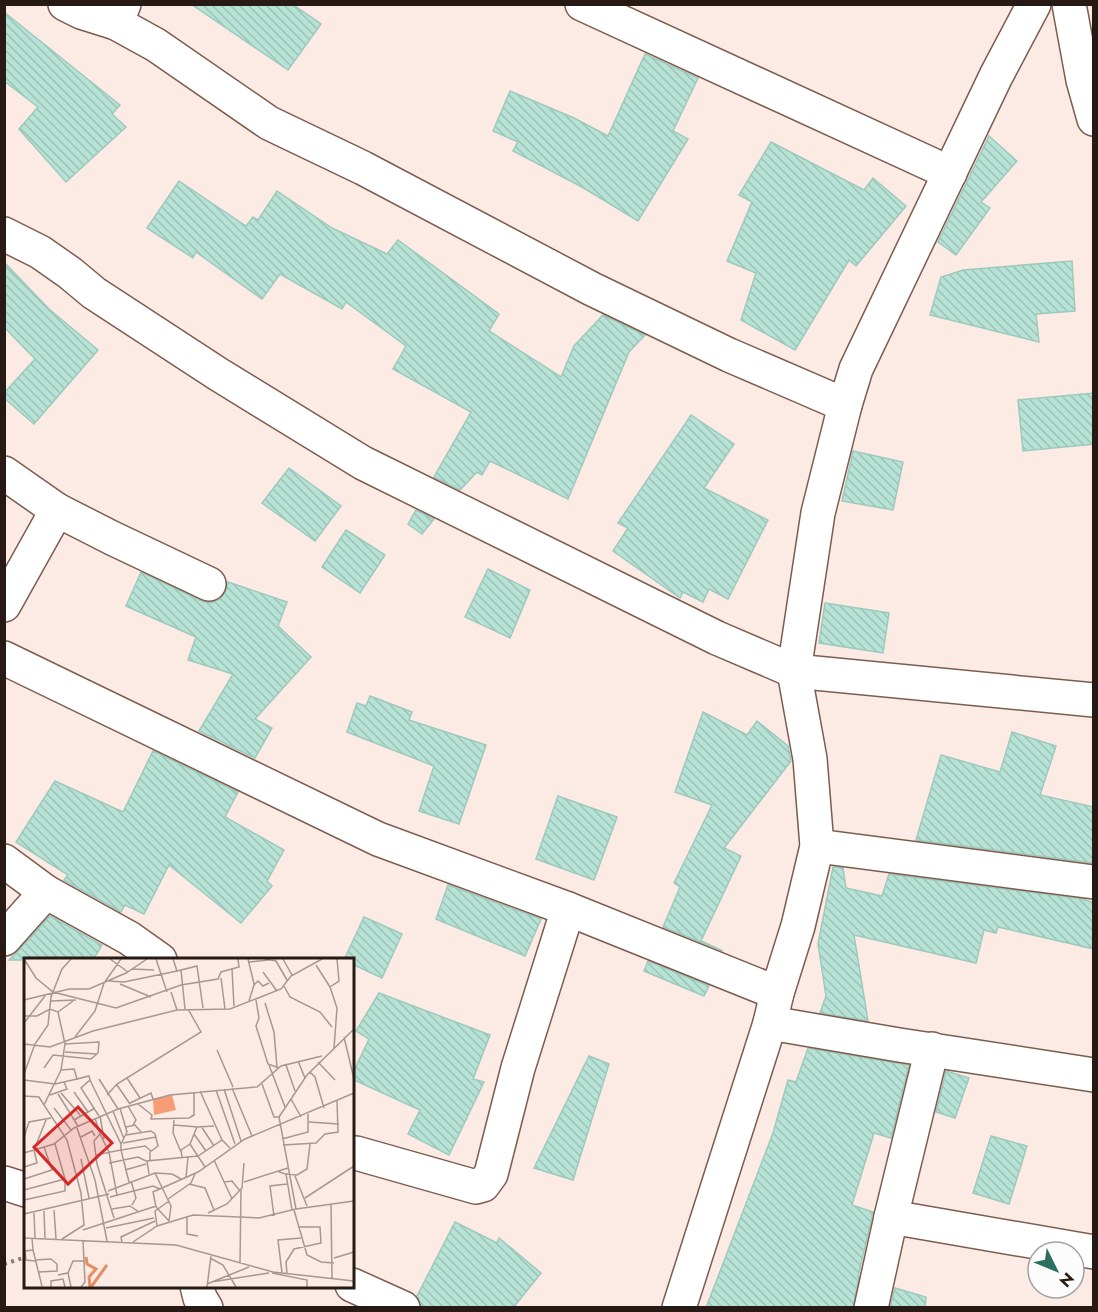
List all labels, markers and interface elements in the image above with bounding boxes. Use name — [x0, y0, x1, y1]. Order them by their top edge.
inset map — [24, 958, 354, 1288]
north arrow — [1026, 1240, 1086, 1300]
text: N — [1054, 1267, 1079, 1292]

